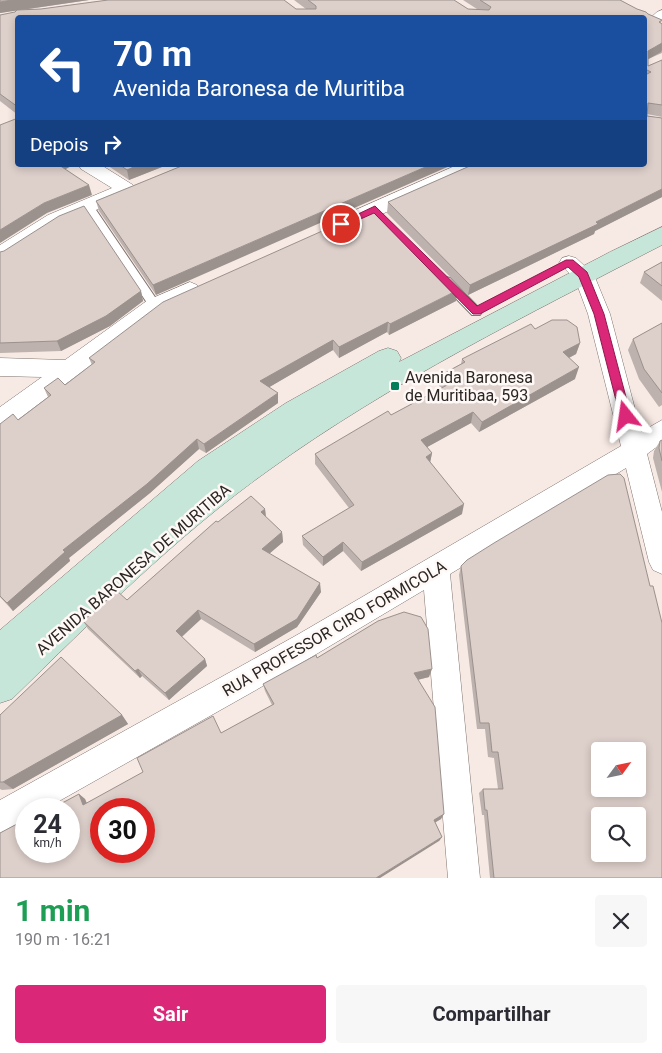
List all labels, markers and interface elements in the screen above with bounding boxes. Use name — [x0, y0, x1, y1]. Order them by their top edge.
text: 70 m — [113, 34, 192, 75]
icon: left — [30, 35, 95, 100]
text: Avenida Baronesa de Muritiba — [113, 76, 405, 101]
icon: right — [98, 130, 126, 158]
text: Depois — [30, 133, 88, 156]
pin — [320, 203, 362, 245]
icon: arrive — [327, 210, 355, 238]
place label: Avenida Baronesa de Muritibaa, 593 — [405, 368, 533, 405]
marker: Avenida Baronesa de Muritibaa, 593 — [389, 380, 401, 392]
position arrow — [599, 389, 651, 441]
street label: AVENIDA BARONESA DE MURITIBA — [32, 479, 235, 659]
street label: RUA PROFESSOR CIRO FORMICOLA — [219, 556, 450, 701]
north arrow — [591, 742, 646, 798]
map controls — [591, 742, 646, 862]
speed limit sign: 30 — [90, 798, 155, 863]
button: search — [591, 807, 646, 862]
text: 24 — [33, 810, 62, 839]
text: km/h — [33, 836, 62, 850]
text: 1 min — [15, 893, 90, 928]
button: close — [595, 895, 647, 947]
text: 190 m · 16:21 — [15, 930, 112, 949]
button: Sair — [15, 985, 326, 1043]
button: Compartilhar — [336, 985, 647, 1043]

